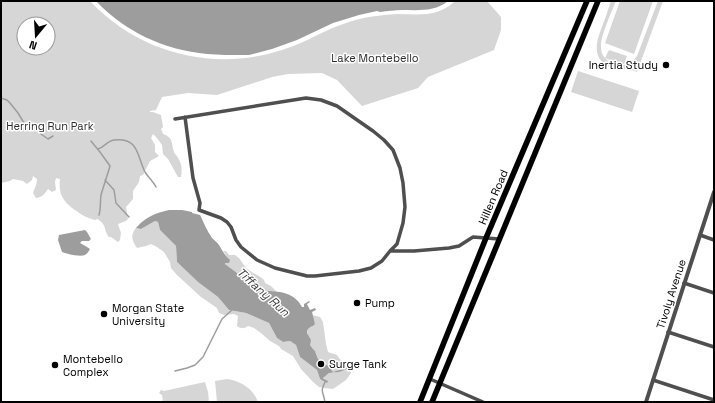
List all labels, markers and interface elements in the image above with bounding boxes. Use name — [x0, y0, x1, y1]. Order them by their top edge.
north arrow — [16, 16, 56, 56]
text: N — [27, 38, 39, 53]
park label: Lake Montebello — [331, 51, 419, 65]
place label: Inertia Study — [589, 58, 658, 72]
marker: Inertia Study — [661, 60, 671, 70]
park label: Herring Run Park — [6, 119, 94, 133]
street label: Hillen Road — [475, 167, 511, 227]
street label: Tivoly Avenue — [653, 257, 689, 331]
water label: Tiffany Run — [233, 264, 293, 320]
place label: Pump — [365, 296, 395, 310]
marker: Pump — [352, 298, 362, 308]
place label: Morgan State University — [112, 301, 184, 328]
marker: Morgan State University — [99, 309, 109, 319]
place label: Montebello Complex — [63, 352, 123, 379]
place label: Surge Tank — [329, 357, 387, 371]
marker: Surge Tank — [316, 359, 326, 369]
marker: Montebello Complex — [50, 360, 60, 370]

